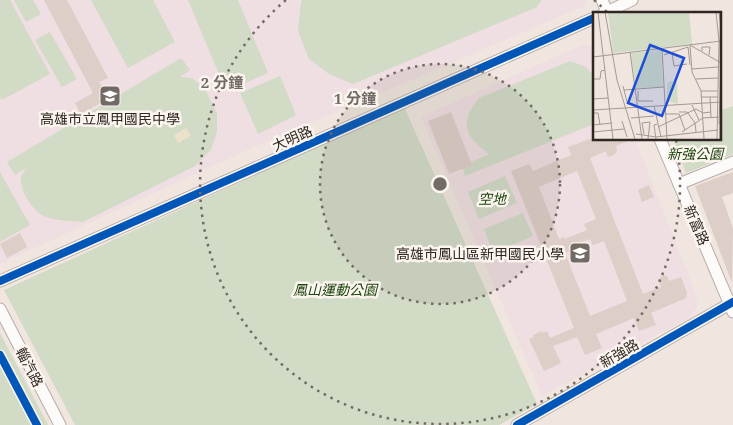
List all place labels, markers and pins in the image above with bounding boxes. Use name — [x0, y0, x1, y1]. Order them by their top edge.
school or university icon: 高雄市立鳳甲國民中學 — [98, 84, 122, 108]
place label: 高雄市立鳳甲國民中學 — [40, 109, 180, 128]
centre of rings — [431, 175, 449, 193]
school or university icon: 高雄市鳳山區新甲國民小學 — [568, 241, 592, 265]
place label: 高雄市鳳山區新甲國民小學 — [396, 244, 564, 263]

